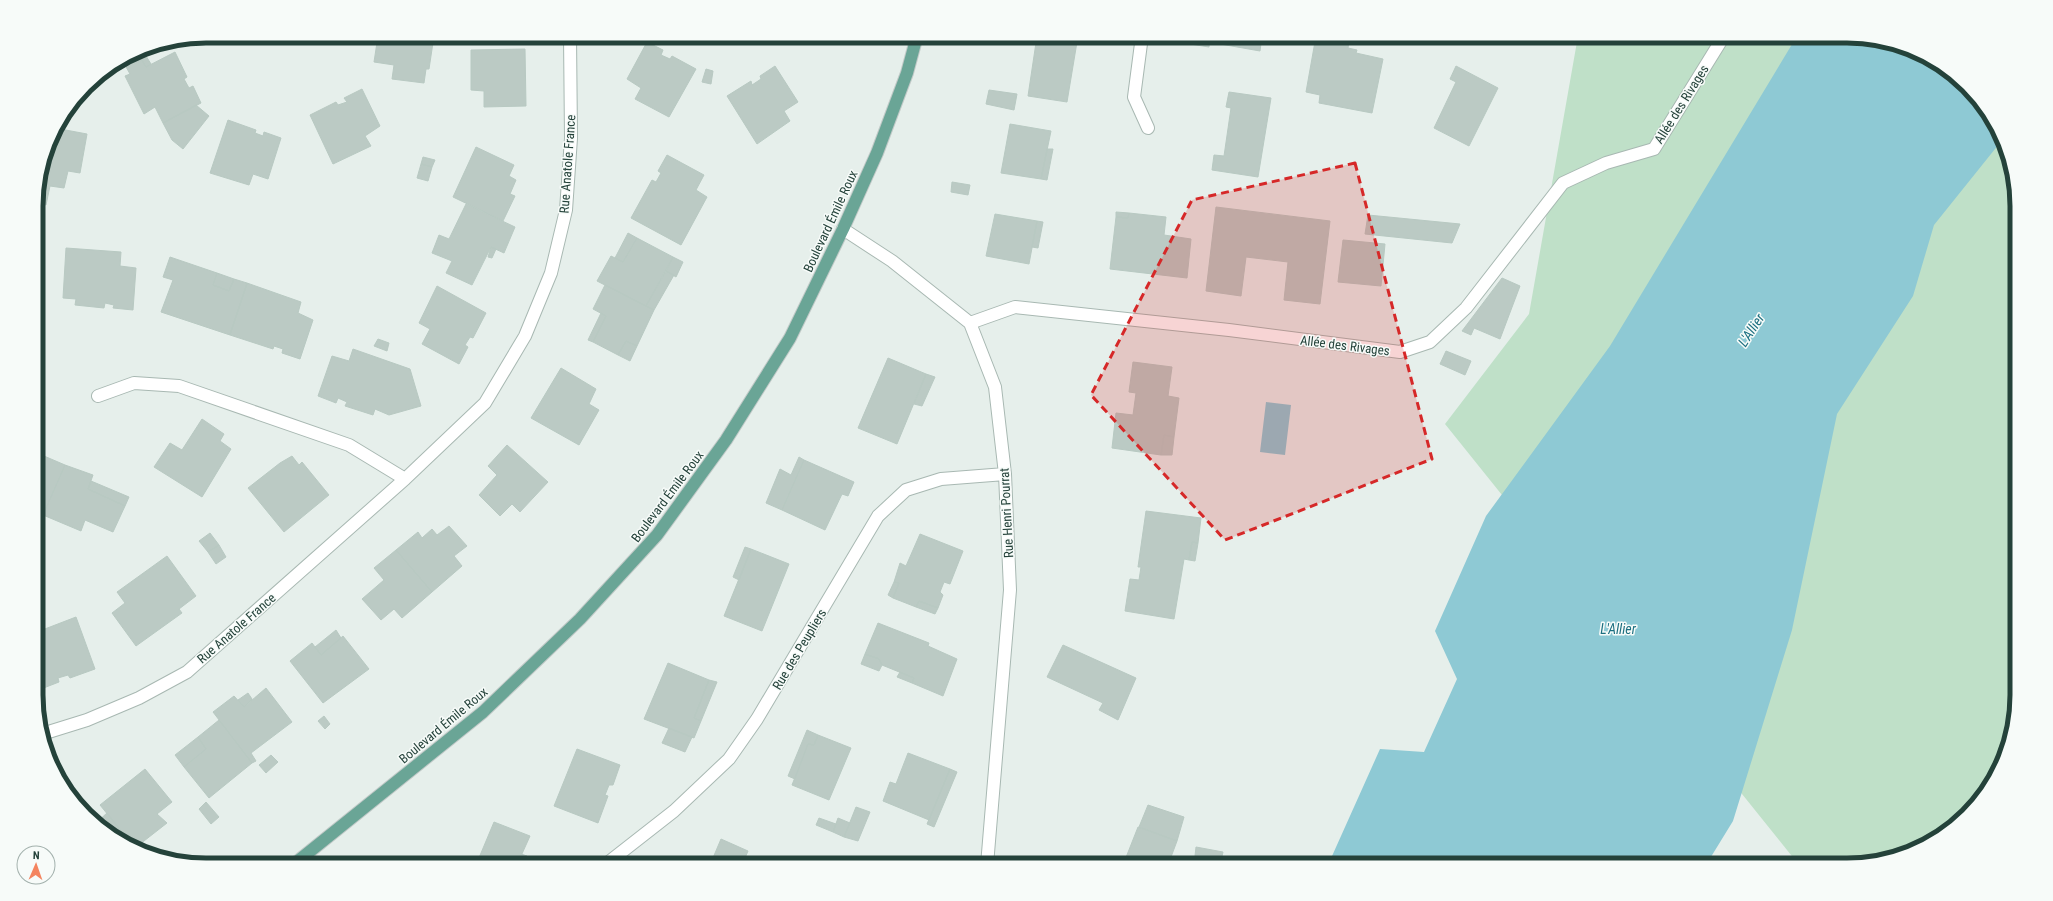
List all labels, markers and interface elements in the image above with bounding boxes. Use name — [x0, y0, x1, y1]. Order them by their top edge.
street label: Allée des Rivages — [1651, 62, 1712, 146]
street label: Rue Anatole France — [557, 114, 578, 214]
street label: Boulevard Émile Roux — [800, 168, 861, 274]
water label: L'Allier — [1735, 310, 1768, 349]
street label: Allée des Rivages — [1299, 333, 1391, 358]
street label: Boulevard Émile Roux — [628, 447, 707, 545]
street label: Rue Henri Pourrat — [997, 467, 1016, 558]
street label: Rue Anatole France — [194, 590, 279, 667]
street label: Rue des Peupliers — [769, 606, 829, 692]
water label: L'Allier — [1600, 621, 1637, 637]
street label: Boulevard Émile Roux — [396, 684, 491, 767]
north arrow — [16, 845, 56, 885]
text: N — [33, 849, 40, 862]

